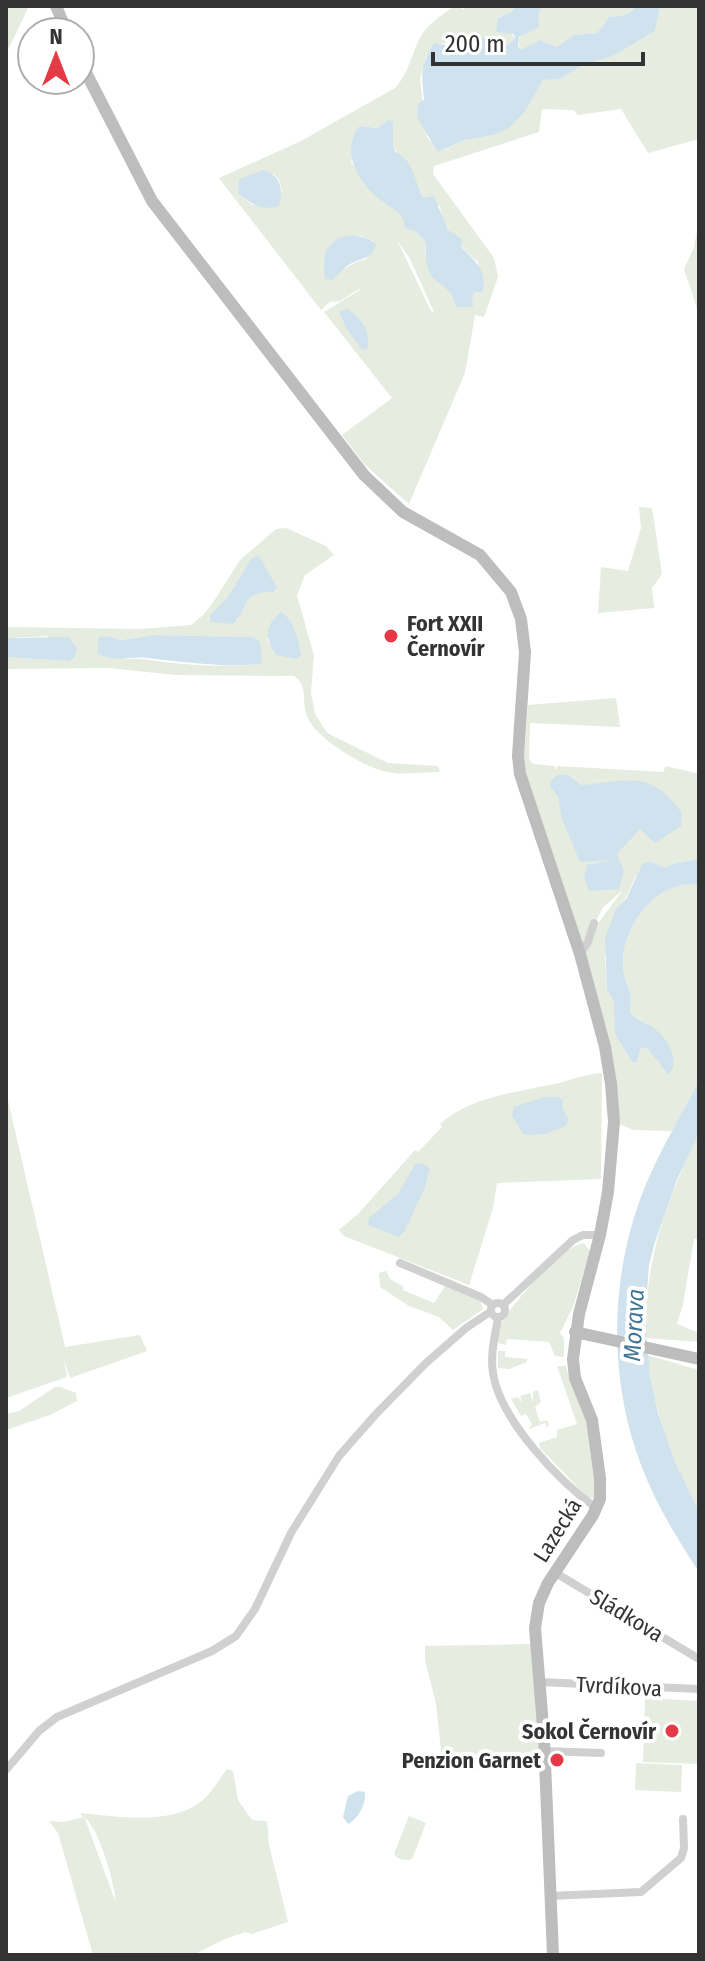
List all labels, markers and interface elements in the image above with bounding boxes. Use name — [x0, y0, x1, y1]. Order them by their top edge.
north arrow — [16, 16, 96, 96]
scale bar — [433, 16, 643, 66]
text: N — [49, 23, 63, 50]
text: 200 m — [445, 30, 505, 58]
place label: Fort XXII Černovír — [407, 610, 485, 662]
marker: Fort XXII Černovír — [382, 627, 400, 645]
water label: Morava — [618, 1288, 650, 1362]
street label: Lazecká — [527, 1493, 587, 1567]
street label: Sládkova — [585, 1583, 668, 1648]
street label: Tvrdíkova — [575, 1671, 663, 1702]
place label: Sokol Černovír — [522, 1717, 657, 1745]
marker: Sokol Černovír — [663, 1722, 681, 1740]
place label: Penzion Garnet — [402, 1747, 541, 1774]
marker: Penzion Garnet — [548, 1751, 566, 1769]

